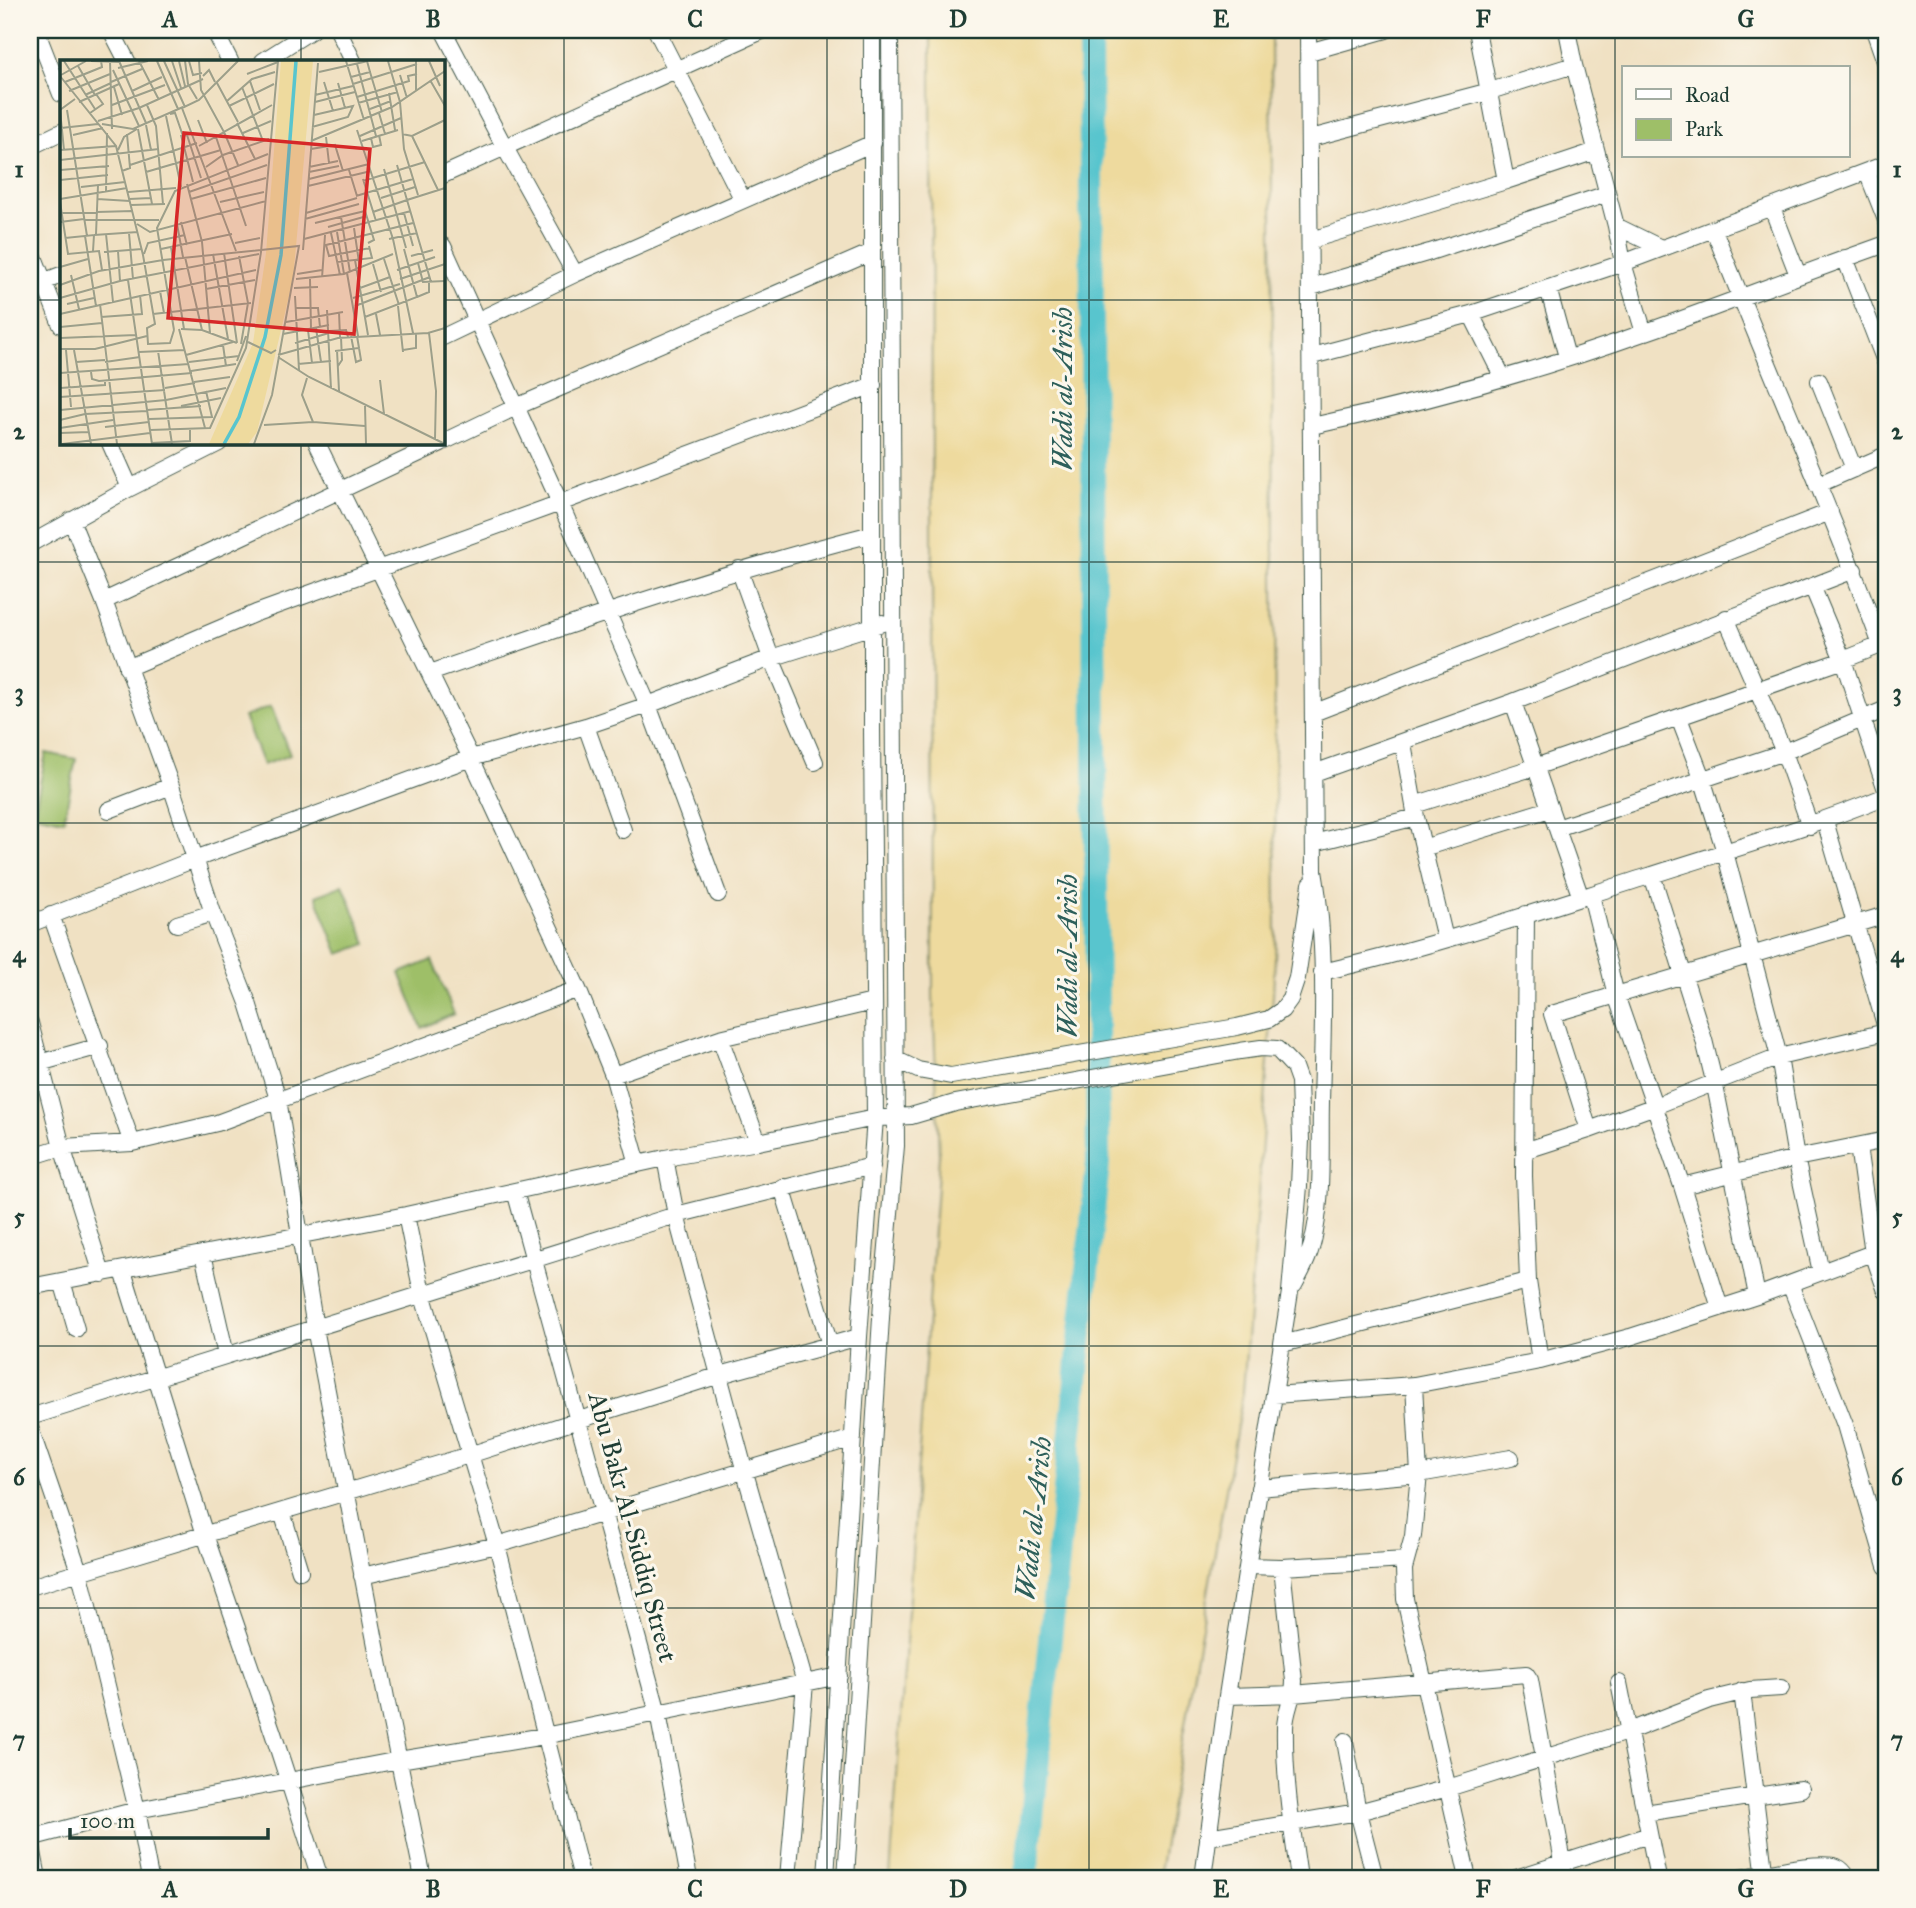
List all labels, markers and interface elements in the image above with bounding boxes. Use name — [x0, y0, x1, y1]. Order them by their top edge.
text: A — [160, 5, 178, 33]
text: B — [425, 5, 441, 33]
text: C — [687, 5, 703, 33]
text: D — [949, 5, 967, 33]
text: E — [1213, 5, 1230, 33]
text: F — [1475, 5, 1491, 33]
text: G — [1738, 5, 1755, 33]
inset map — [60, 60, 444, 444]
legend — [1622, 66, 1850, 158]
text: Road — [1685, 82, 1730, 108]
text: Park — [1685, 116, 1723, 142]
text: 1 — [14, 155, 24, 183]
text: 1 — [1892, 155, 1902, 183]
water label: Wadi al-Arish — [1045, 307, 1080, 471]
text: 2 — [13, 417, 25, 445]
text: 2 — [1891, 417, 1903, 445]
text: 3 — [14, 678, 24, 707]
text: 3 — [1892, 678, 1902, 707]
water label: Wadi al-Arish — [1050, 874, 1085, 1038]
text: 4 — [13, 940, 27, 968]
text: 4 — [1891, 940, 1905, 968]
text: 5 — [14, 1202, 25, 1230]
text: 5 — [1892, 1202, 1903, 1230]
street label: Abu Bakr Al-Siddiq Street — [581, 1388, 684, 1665]
water label: Wadi al-Arish — [1008, 1435, 1059, 1601]
text: 6 — [13, 1463, 26, 1491]
text: 6 — [1891, 1463, 1904, 1491]
text: 7 — [13, 1725, 25, 1753]
text: 7 — [1891, 1725, 1903, 1753]
scale bar — [70, 1796, 268, 1840]
text: 100 m — [80, 1808, 135, 1834]
text: A — [160, 1875, 178, 1903]
text: B — [425, 1875, 441, 1903]
text: C — [687, 1875, 703, 1903]
text: D — [949, 1875, 967, 1903]
text: E — [1213, 1875, 1230, 1903]
text: F — [1475, 1875, 1491, 1903]
text: G — [1738, 1875, 1755, 1903]

